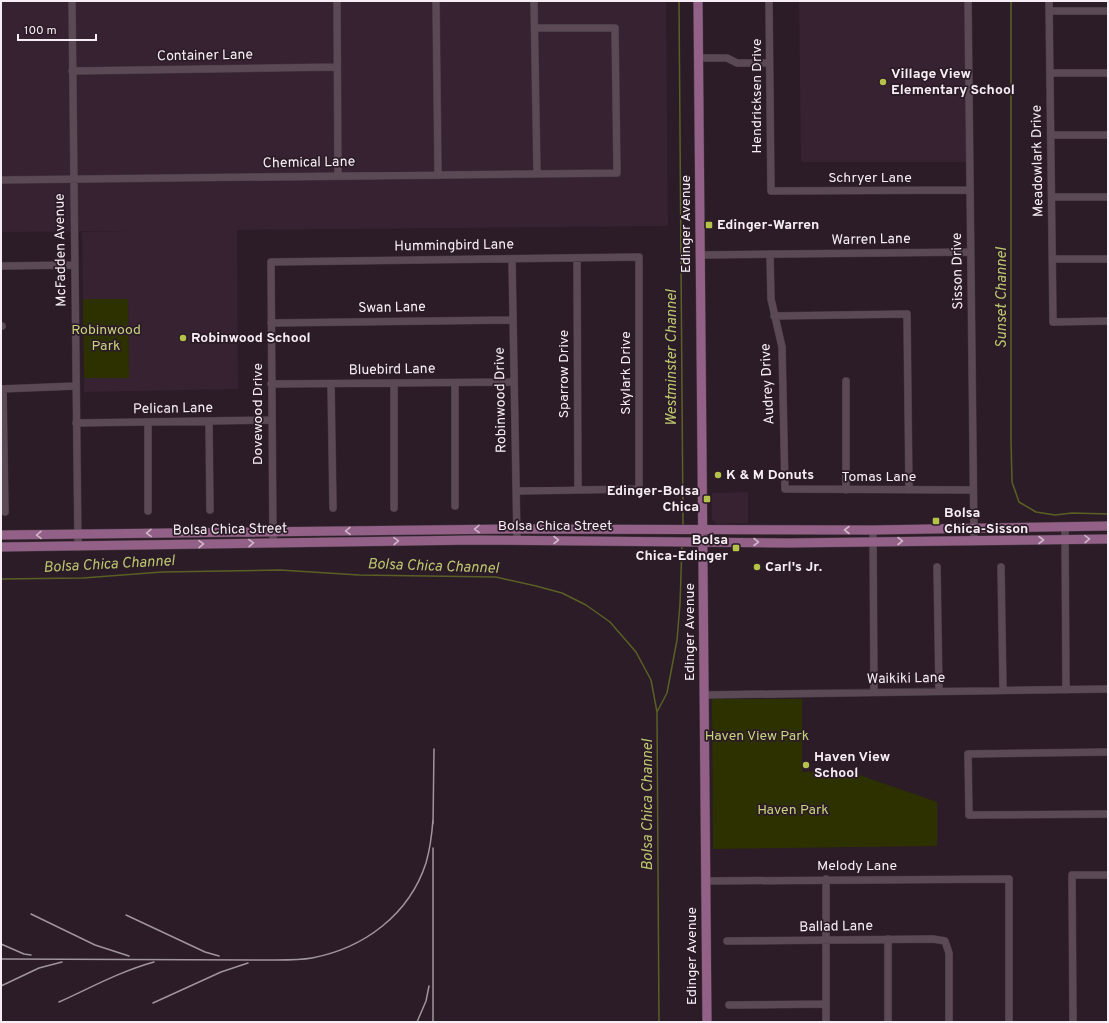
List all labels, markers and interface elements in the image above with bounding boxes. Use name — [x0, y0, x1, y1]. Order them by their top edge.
scale bar — [18, 16, 96, 42]
text: 100 m — [24, 23, 57, 39]
street label: Hendricksen Drive — [749, 39, 766, 153]
street label: Container Lane — [157, 47, 253, 65]
place label: Village View Elementary School — [891, 66, 1015, 99]
marker: Village View Elementary School — [878, 77, 888, 87]
street label: Meadowlark Drive — [1029, 105, 1047, 217]
street label: Chemical Lane — [263, 154, 355, 172]
street label: Schryer Lane — [828, 170, 912, 187]
street label: Edinger Avenue — [678, 175, 695, 273]
street label: McFadden Avenue — [52, 193, 70, 307]
place label: Edinger-Warren — [717, 217, 819, 234]
marker: Edinger-Warren — [704, 220, 714, 230]
street label: Warren Lane — [831, 231, 911, 249]
street label: Sisson Drive — [949, 232, 967, 310]
street label: Hummingbird Lane — [394, 236, 514, 256]
water label: Sunset Channel — [993, 246, 1012, 349]
water label: Westminster Channel — [663, 289, 682, 426]
street label: Swan Lane — [358, 299, 426, 317]
park label: Robinwood Park — [71, 322, 141, 355]
place label: Robinwood School — [191, 330, 311, 347]
street label: Sparrow Drive — [556, 330, 573, 418]
street label: Skylark Drive — [618, 331, 635, 415]
marker: Robinwood School — [178, 333, 188, 343]
street label: Audrey Drive — [757, 343, 779, 425]
street label: Robinwood Drive — [492, 347, 510, 453]
street label: Bluebird Lane — [348, 361, 436, 379]
street label: Dovewood Drive — [250, 363, 267, 465]
street label: Pelican Lane — [133, 400, 213, 418]
place label: K & M Donuts — [726, 467, 814, 484]
street label: Tomas Lane — [842, 469, 916, 486]
marker: K & M Donuts — [713, 470, 723, 480]
place label: Edinger-Bolsa Chica — [607, 483, 699, 516]
marker: Edinger-Bolsa Chica — [702, 494, 712, 504]
place label: Bolsa Chica-Sisson — [944, 505, 1028, 538]
marker: Bolsa Chica-Sisson — [931, 516, 941, 526]
street label: Bolsa Chica Street — [498, 518, 612, 535]
street label: Bolsa Chica Street — [173, 521, 287, 539]
one-way arrow — [474, 525, 480, 533]
one-way arrow — [345, 526, 351, 535]
one-way arrow — [844, 526, 850, 534]
one-way arrow — [146, 529, 152, 537]
one-way arrow — [36, 531, 42, 539]
place label: Bolsa Chica-Edinger — [636, 532, 728, 565]
one-way arrow — [1084, 535, 1090, 544]
one-way arrow — [553, 536, 559, 545]
one-way arrow — [1038, 536, 1044, 544]
one-way arrow — [393, 537, 399, 545]
one-way arrow — [897, 537, 903, 545]
one-way arrow — [753, 538, 759, 546]
one-way arrow — [248, 539, 254, 547]
one-way arrow — [198, 540, 204, 548]
marker: Bolsa Chica-Edinger — [731, 543, 741, 553]
water label: Bolsa Chica Channel — [43, 552, 176, 578]
water label: Bolsa Chica Channel — [367, 555, 500, 579]
place label: Carl's Jr. — [765, 559, 822, 576]
marker: Carl's Jr. — [752, 562, 762, 572]
street label: Edinger Avenue — [682, 583, 699, 681]
street label: Waikiki Lane — [867, 670, 945, 688]
park label: Haven View Park — [705, 728, 809, 745]
water label: Bolsa Chica Channel — [639, 738, 658, 871]
place label: Haven View School — [814, 749, 890, 782]
marker: Haven View School — [801, 760, 811, 770]
park label: Haven Park — [757, 802, 829, 819]
street label: Melody Lane — [817, 858, 897, 875]
street label: Edinger Avenue — [684, 907, 701, 1005]
street label: Ballad Lane — [799, 918, 873, 936]

